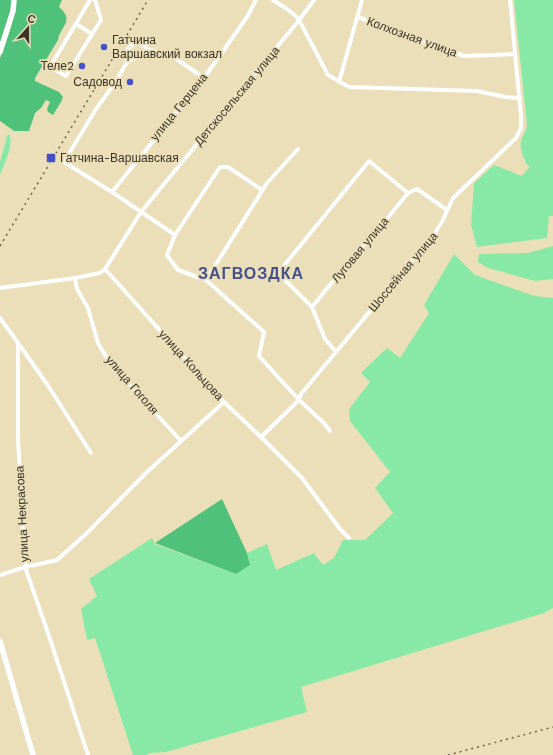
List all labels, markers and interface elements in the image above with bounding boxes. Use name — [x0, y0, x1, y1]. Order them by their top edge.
north arrow — [8, 8, 48, 48]
text: С — [25, 12, 37, 27]
street label: Колхозная улица — [365, 14, 459, 60]
place label: Гатчина Варшавский вокзал — [112, 33, 222, 61]
marker: Гатчина Варшавский вокзал — [99, 42, 109, 52]
street label: Детскосельская улица — [191, 43, 283, 148]
place label: Теле2 — [40, 59, 74, 73]
marker: Теле2 — [77, 61, 87, 71]
street label: улица Герцена — [147, 70, 211, 144]
place label: Садовод — [73, 75, 122, 89]
marker: Садовод — [125, 77, 135, 87]
place label: Гатчина-Варшавская — [60, 151, 179, 165]
marker: Гатчина-Варшавская — [45, 152, 57, 164]
street label: Луговая улица — [329, 214, 392, 286]
street label: Шоссейная улица — [366, 229, 441, 315]
district label: ЗАГВОЗДКА — [198, 264, 304, 283]
street label: улица Кольцова — [156, 327, 227, 403]
street label: улица Гоголя — [103, 353, 161, 417]
street label: улица Некрасова — [12, 465, 32, 563]

